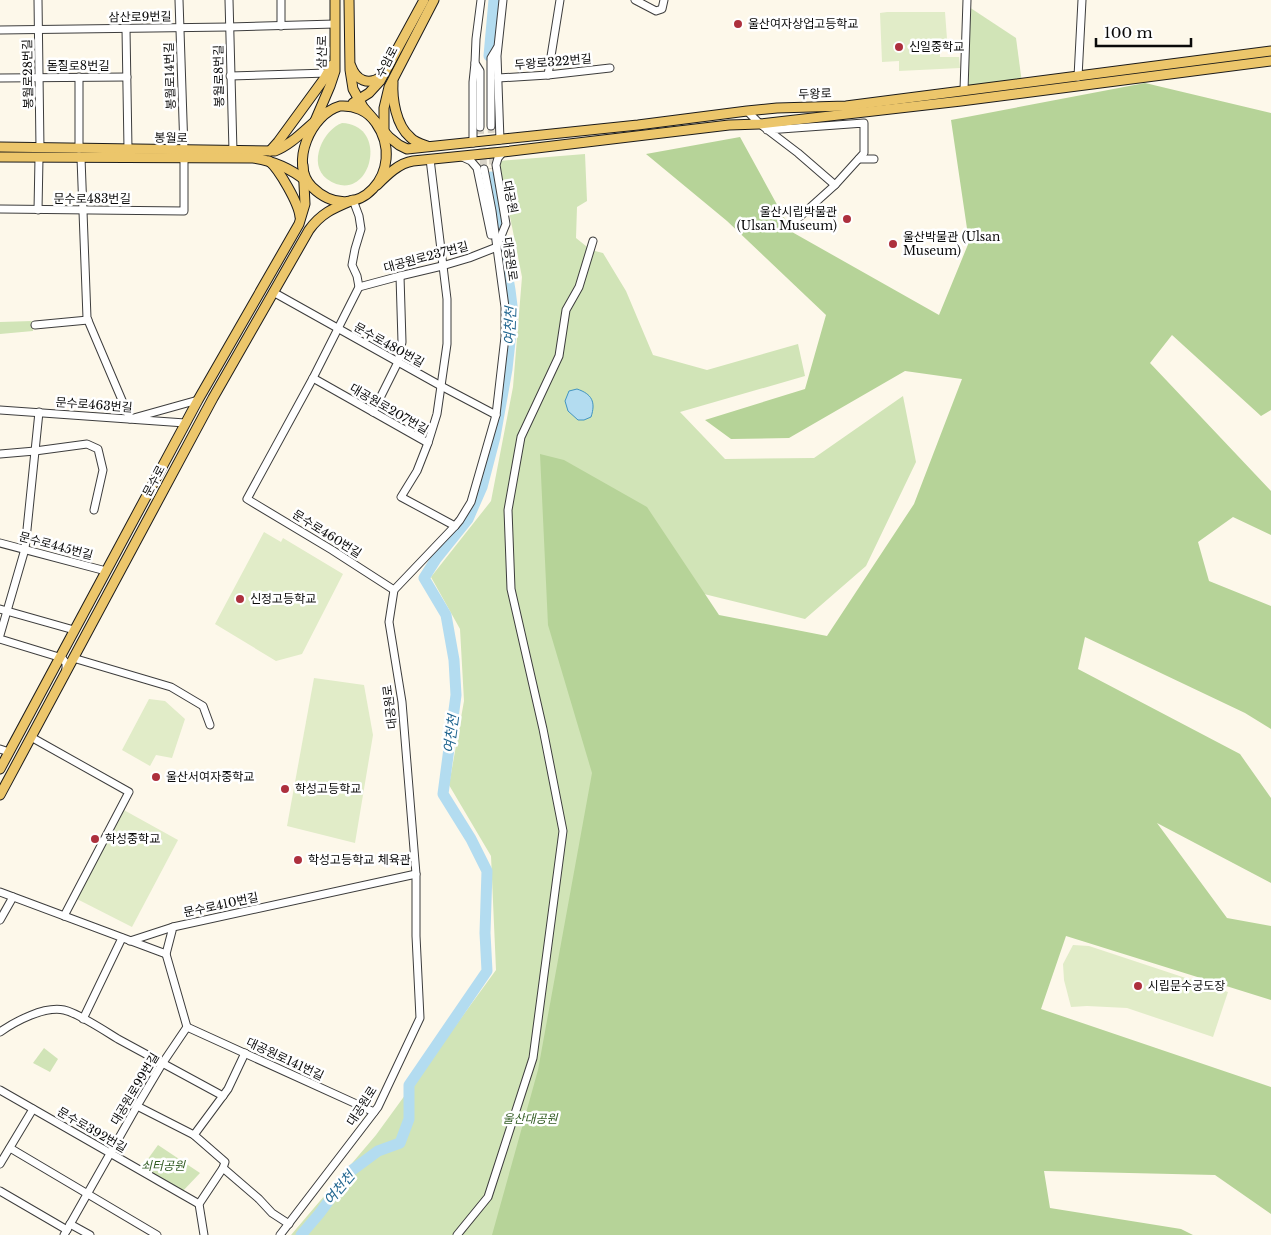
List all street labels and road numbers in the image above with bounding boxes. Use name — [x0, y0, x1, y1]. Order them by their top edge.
street label: 삼산로9번길 — [108, 8, 172, 25]
street label: 삼산로 — [314, 35, 329, 69]
street label: 봉월로28번길 — [19, 39, 36, 109]
street label: 봉월로14번길 — [161, 42, 178, 110]
street label: 수암로 — [372, 44, 401, 80]
street label: 봉월로8번길 — [210, 45, 227, 107]
street label: 두왕로322번길 — [514, 51, 592, 72]
street label: 돋질로8번길 — [47, 58, 109, 73]
street label: 두왕로 — [798, 85, 832, 102]
street label: 봉월로 — [154, 130, 188, 145]
street label: 대공원 — [500, 179, 521, 215]
street label: 문수로483번길 — [54, 191, 130, 206]
street label: 대공원로 — [500, 236, 521, 282]
street label: 대공원로237번길 — [382, 238, 470, 275]
street label: 문수로480번길 — [351, 319, 427, 370]
street label: 대공원로207번길 — [347, 380, 431, 437]
street label: 문수로463번길 — [55, 394, 133, 415]
street label: 문수로 — [139, 463, 168, 499]
street label: 문수로460번길 — [290, 506, 365, 561]
street label: 문수로445번길 — [17, 528, 95, 563]
street label: 대공원로 — [379, 684, 400, 730]
street label: 문수로410번길 — [182, 889, 260, 920]
street label: 대공원로141번길 — [244, 1034, 326, 1083]
street label: 대공원로99번길 — [107, 1050, 162, 1128]
street label: 대공원로 — [343, 1083, 380, 1128]
street label: 문수로392번길 — [55, 1104, 130, 1155]

